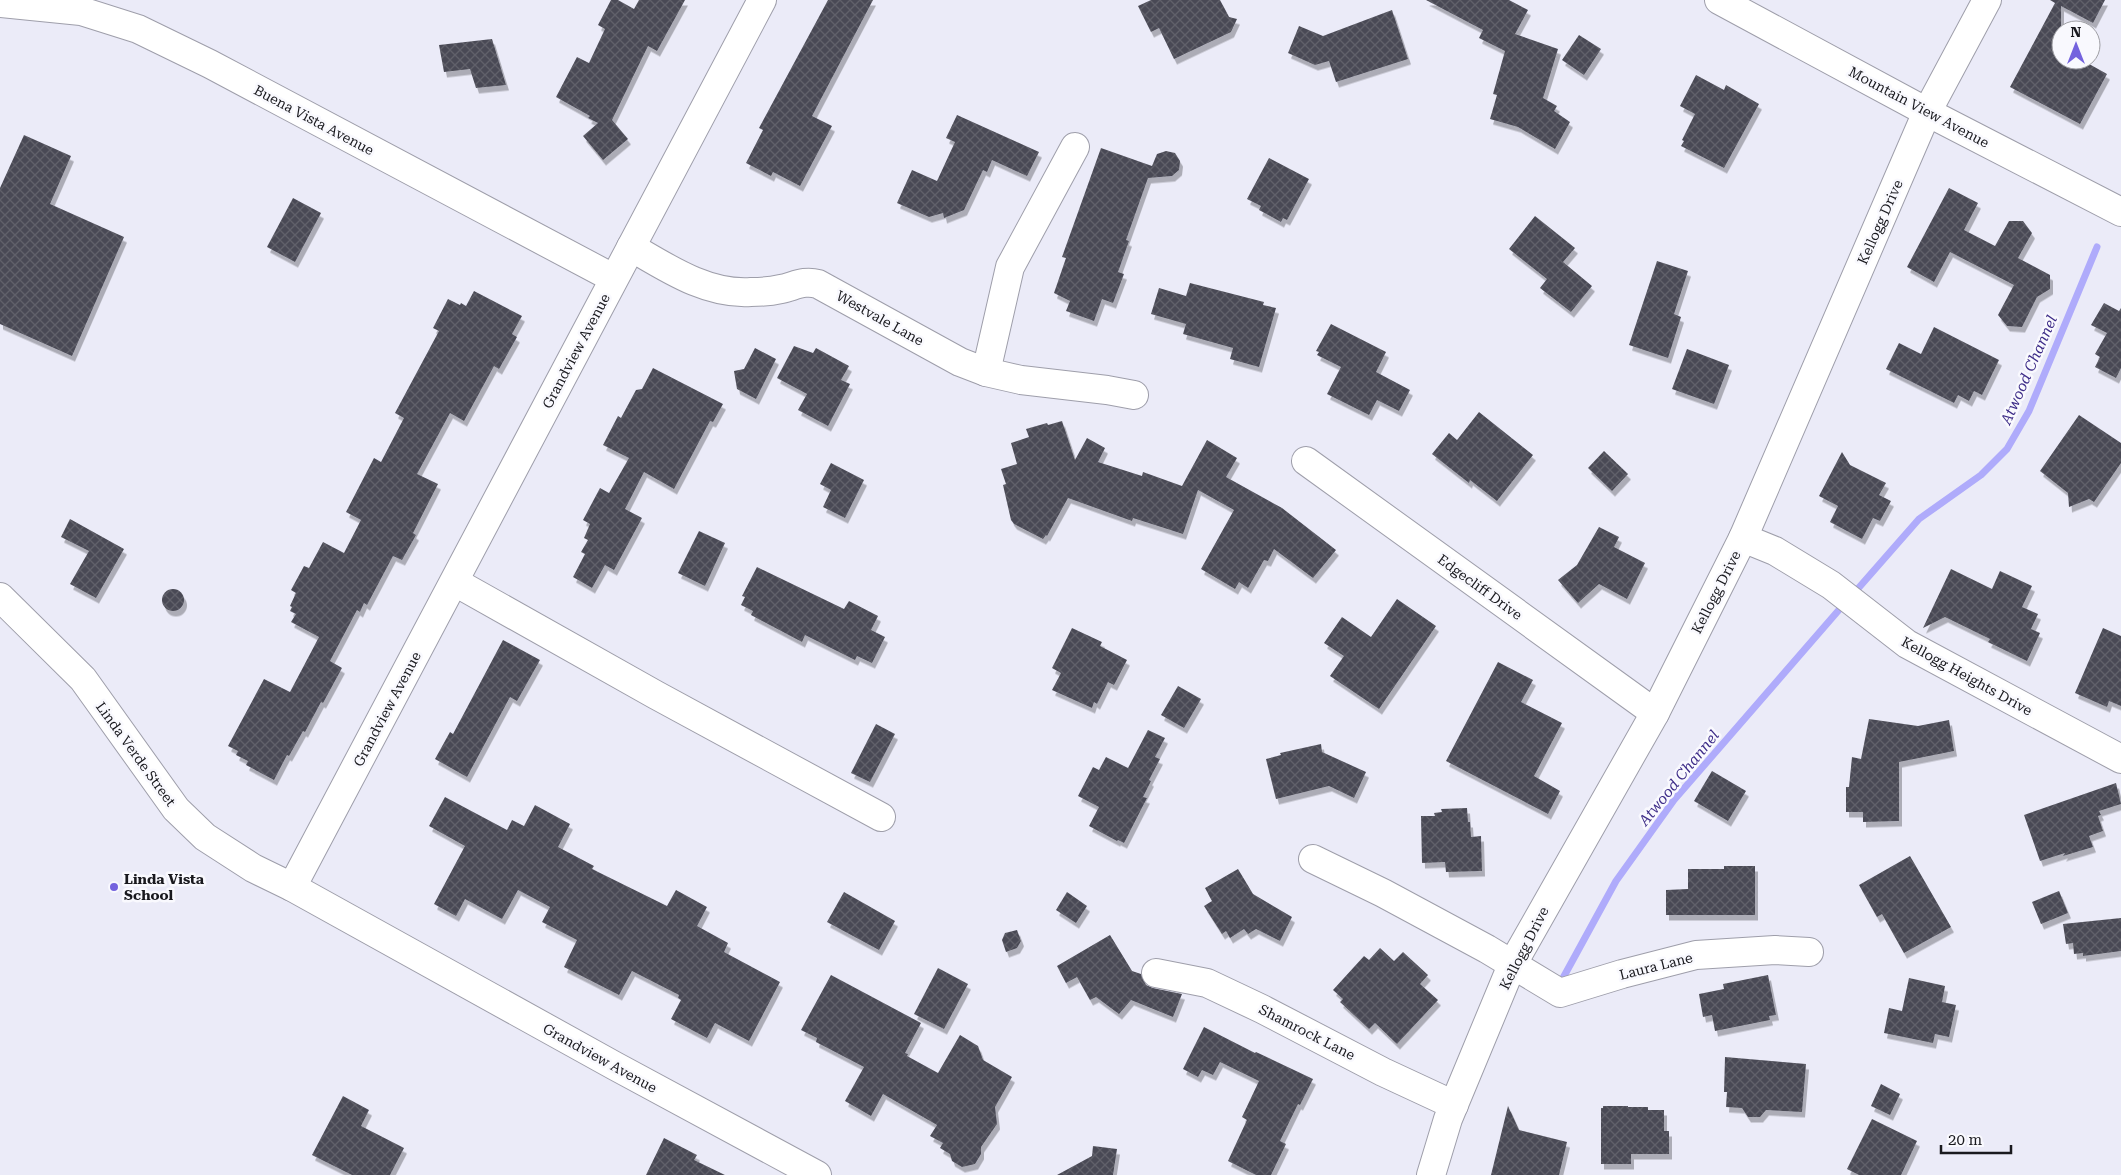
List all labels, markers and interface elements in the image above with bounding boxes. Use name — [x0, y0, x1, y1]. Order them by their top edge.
north arrow — [2051, 20, 2101, 70]
text: N — [2071, 24, 2082, 40]
street label: Mountain View Avenue — [1846, 63, 1992, 151]
street label: Buena Vista Avenue — [251, 82, 377, 158]
street label: Kellogg Drive — [1854, 177, 1906, 267]
street label: Westvale Lane — [834, 287, 927, 349]
street label: Grandview Avenue — [539, 291, 613, 411]
water label: Atwood Channel — [1997, 312, 2061, 428]
street label: Kellogg Drive — [1688, 548, 1744, 636]
street label: Edgecliff Drive — [1435, 551, 1525, 623]
street label: Kellogg Heights Drive — [1899, 633, 2035, 719]
street label: Grandview Avenue — [350, 649, 424, 769]
street label: Linda Verde Street — [93, 699, 179, 809]
water label: Atwood Channel — [1635, 726, 1723, 830]
place label: Linda Vista School — [124, 871, 205, 903]
marker: Linda Vista School — [108, 881, 120, 893]
street label: Kellogg Drive — [1496, 904, 1552, 992]
street label: Laura Lane — [1618, 949, 1695, 983]
street label: Shamrock Lane — [1256, 1001, 1358, 1063]
street label: Grandview Avenue — [540, 1020, 660, 1096]
scale bar — [1941, 1122, 2011, 1154]
text: 20 m — [1948, 1131, 1983, 1149]

